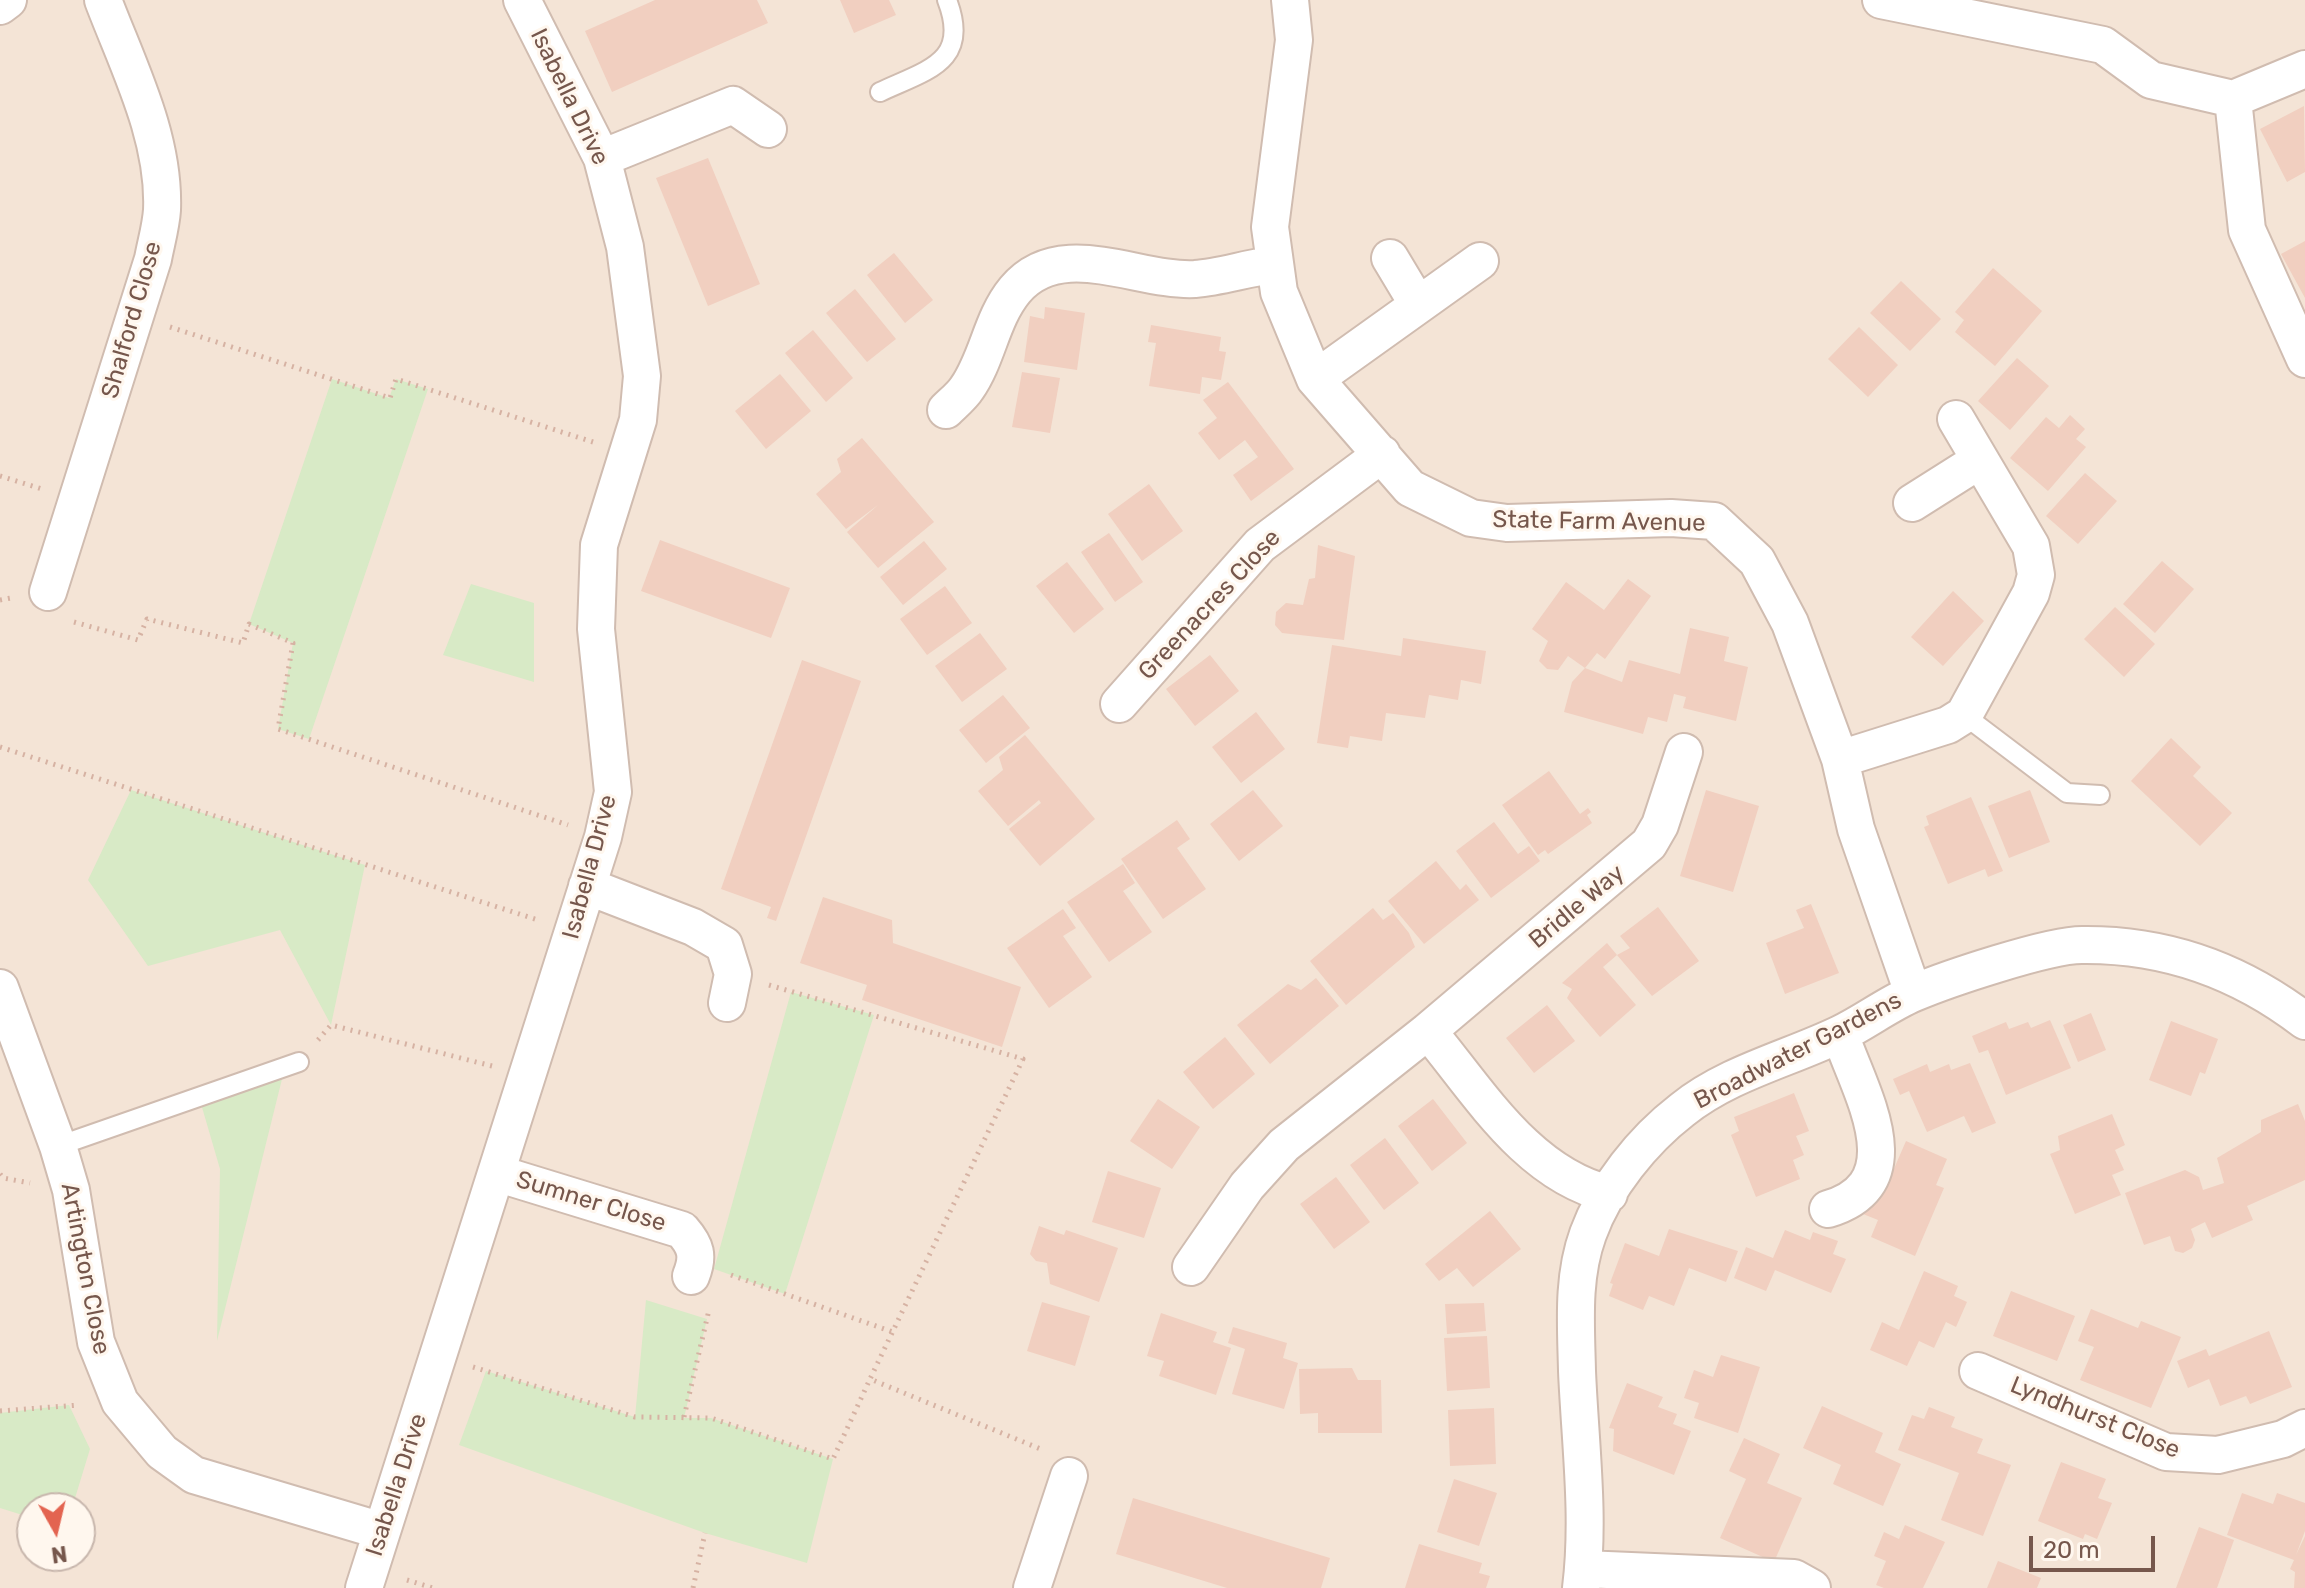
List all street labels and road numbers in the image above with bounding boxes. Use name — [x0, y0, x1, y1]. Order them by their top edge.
street label: Isabella Drive — [524, 24, 614, 170]
street label: Shalford Close — [96, 238, 168, 402]
street label: State Farm Avenue — [1492, 506, 1706, 538]
street label: Greenacres Close — [1133, 524, 1287, 686]
street label: Isabella Drive — [557, 792, 623, 942]
street label: Bridle Way — [1524, 859, 1630, 955]
street label: Broadwater Gardens — [1689, 986, 1907, 1116]
street label: Sumner Close — [513, 1166, 669, 1238]
street label: Artington Close — [54, 1181, 116, 1357]
street label: Lyndhurst Close — [2006, 1371, 2184, 1465]
street label: Isabella Drive — [360, 1410, 434, 1560]

